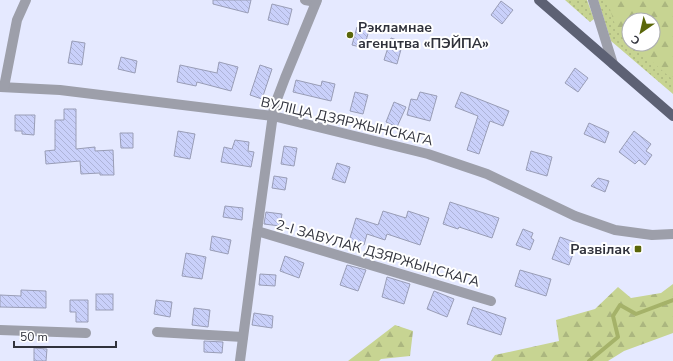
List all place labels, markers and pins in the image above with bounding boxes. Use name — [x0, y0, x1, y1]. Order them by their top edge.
place label: Рэкламнае агенцтва «ПЭЙПА» — [358, 18, 489, 53]
marker: Рэкламнае агенцтва «ПЭЙПА» — [345, 30, 355, 40]
place label: Развілак — [570, 240, 630, 259]
marker: Развілак — [633, 244, 643, 254]

